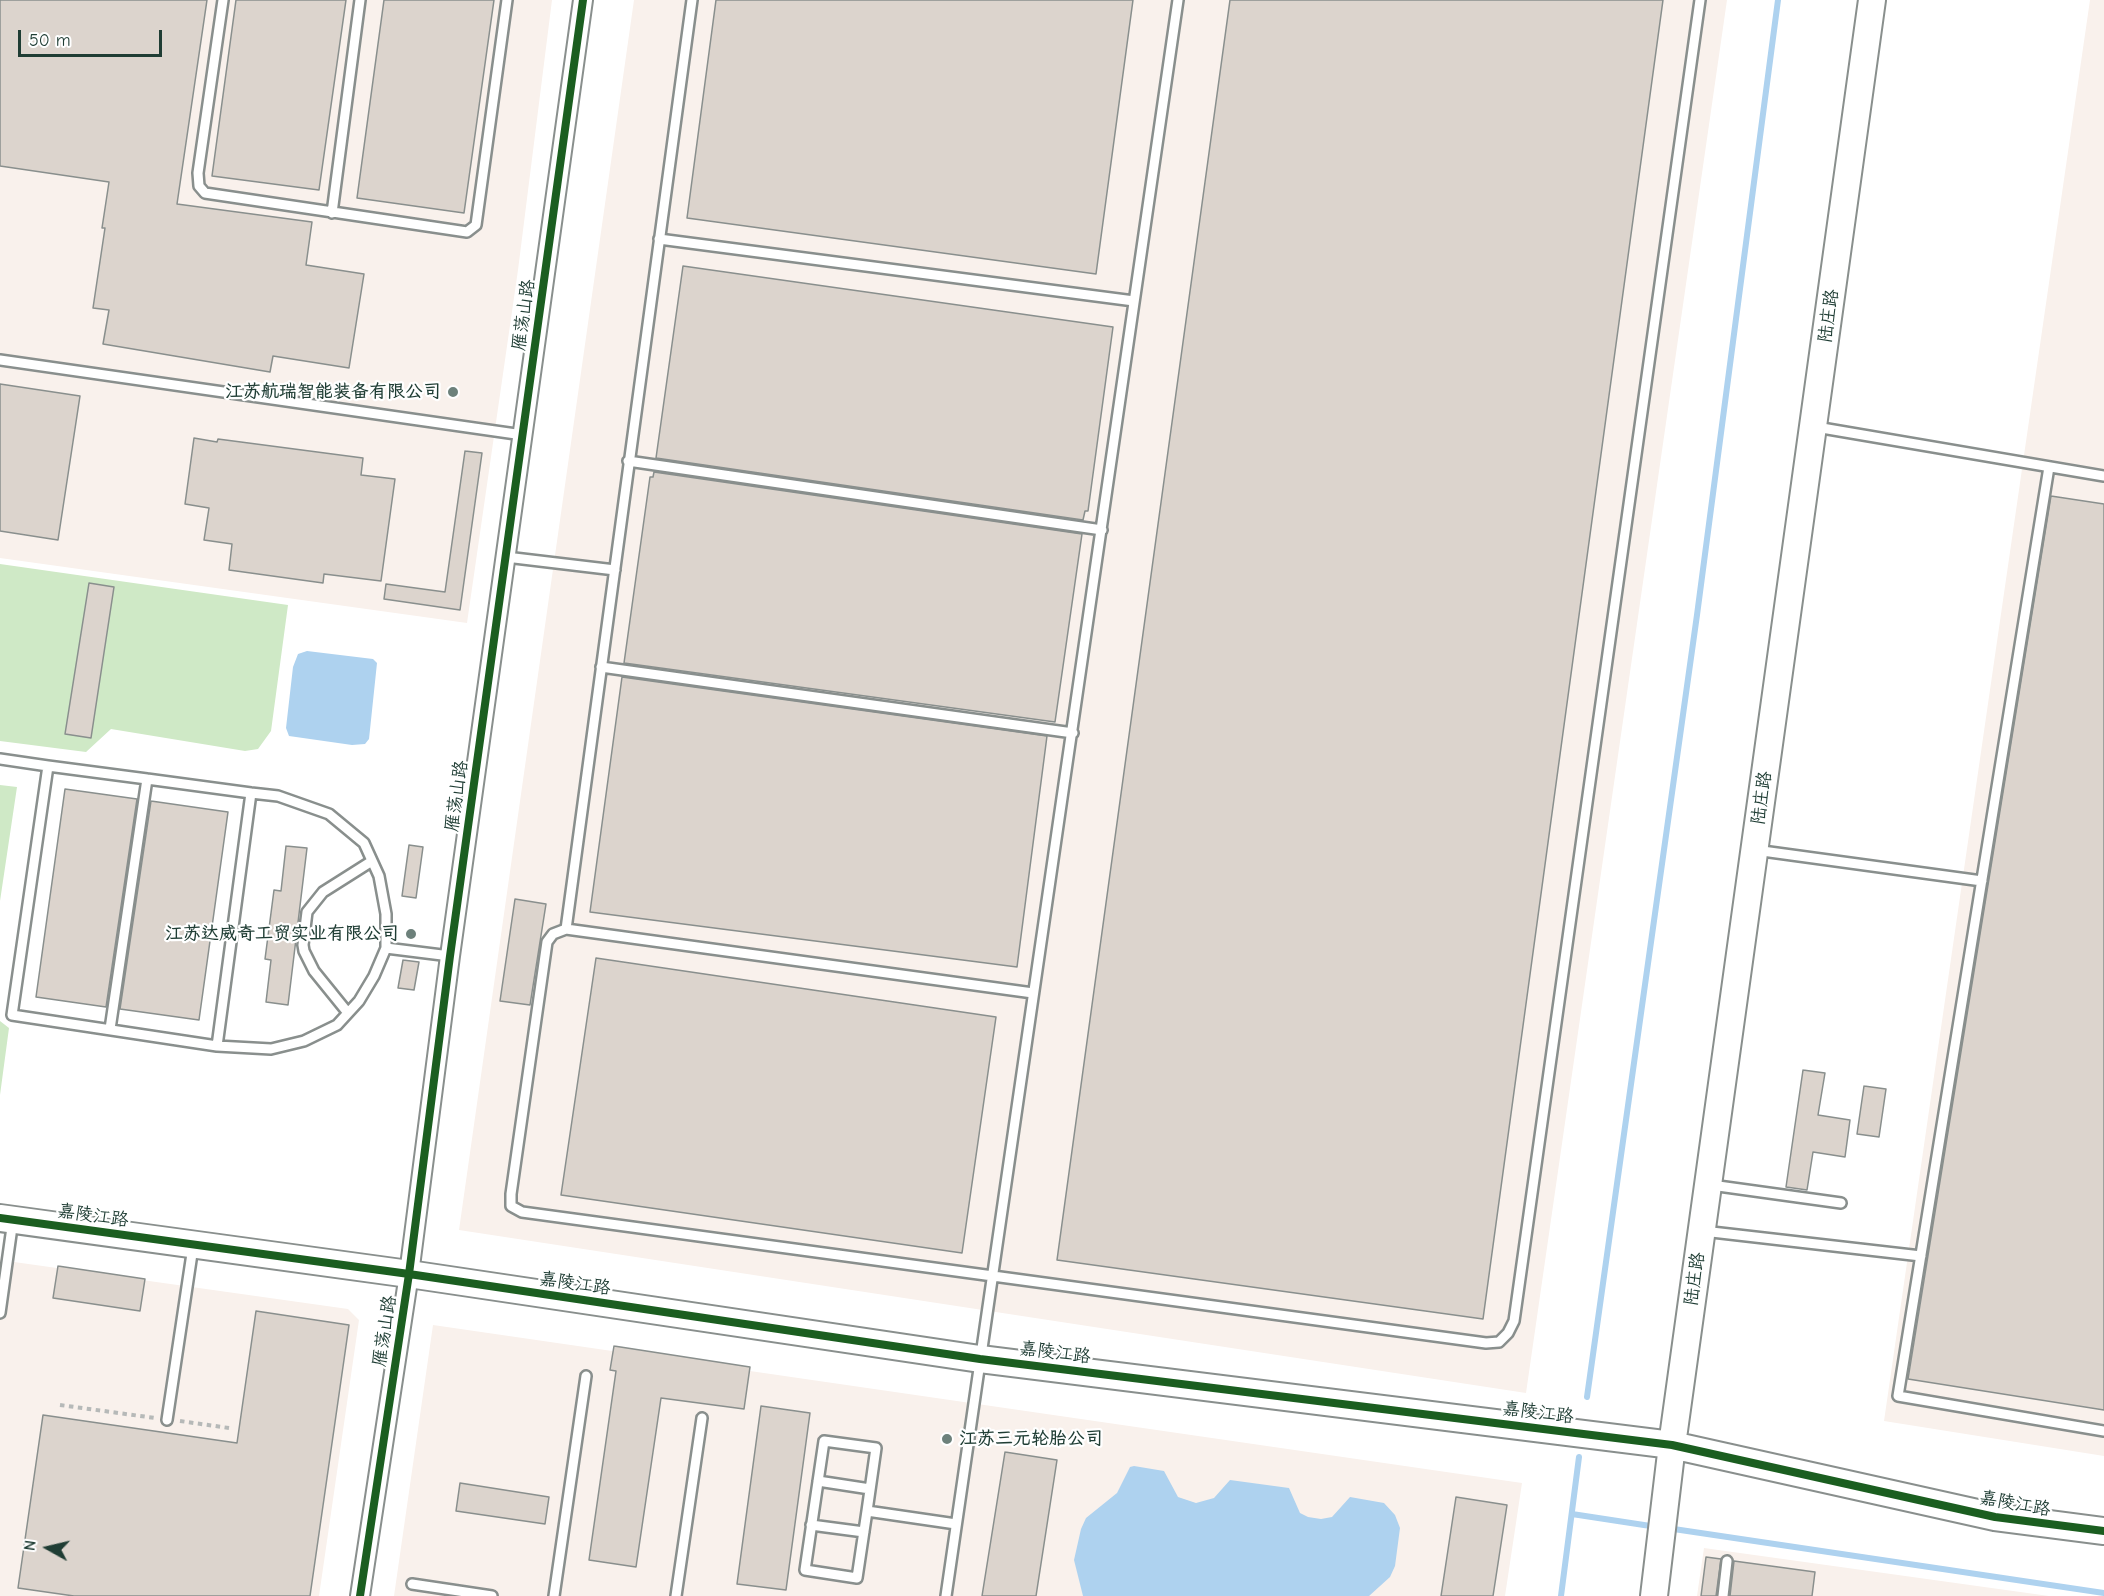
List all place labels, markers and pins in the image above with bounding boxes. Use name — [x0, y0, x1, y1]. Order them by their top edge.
place label: 江苏航瑞智能装备有限公司 — [225, 381, 441, 403]
marker: 江苏航瑞智能装备有限公司 — [446, 385, 460, 399]
place label: 江苏达威奇工贸实业有限公司 — [165, 923, 399, 945]
marker: 江苏达威奇工贸实业有限公司 — [404, 927, 418, 941]
place label: 江苏三元轮胎公司 — [959, 1428, 1103, 1450]
marker: 江苏三元轮胎公司 — [940, 1432, 954, 1446]

